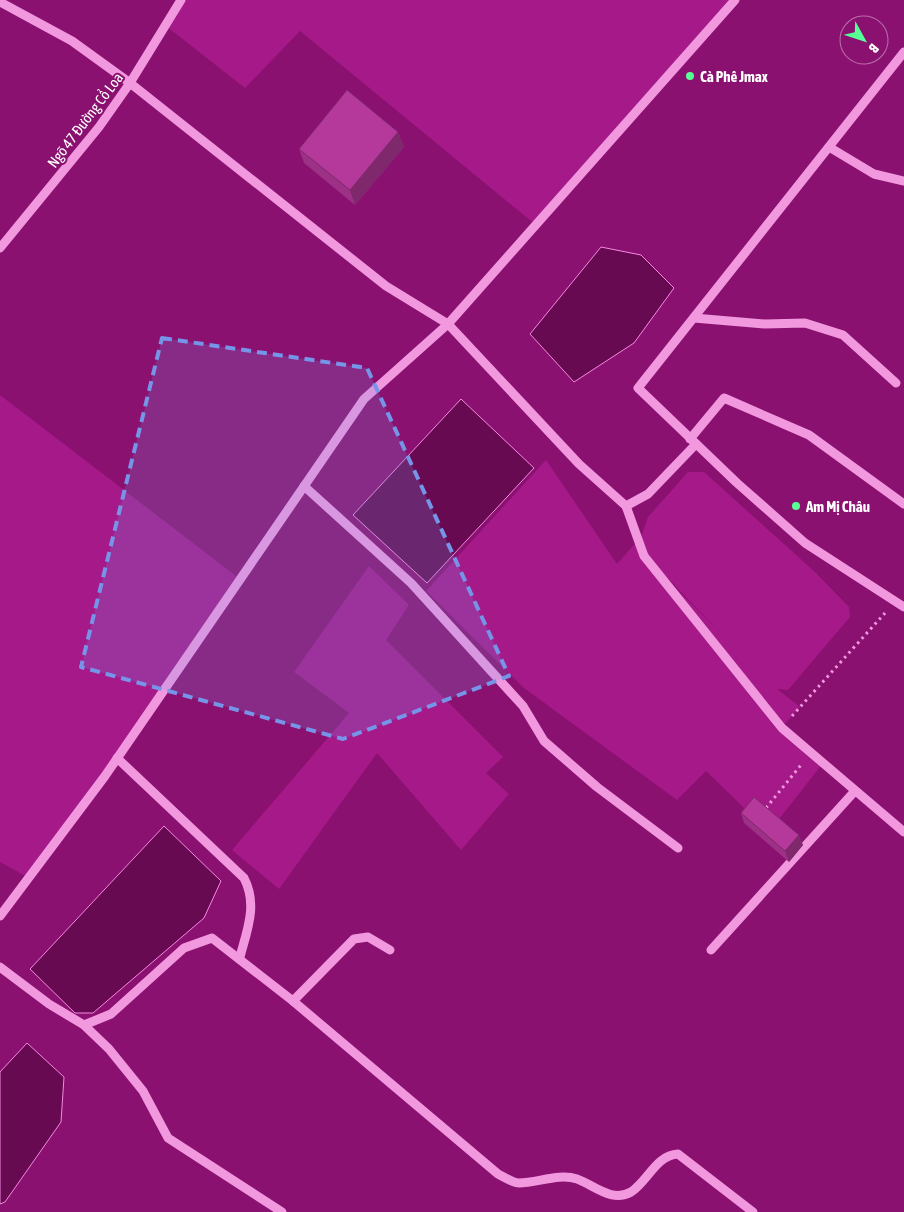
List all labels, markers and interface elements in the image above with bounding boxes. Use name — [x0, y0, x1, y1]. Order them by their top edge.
north arrow — [839, 15, 889, 65]
text: B — [865, 41, 882, 56]
place label: Cà Phê Jmax — [700, 68, 768, 85]
street label: Ngõ 47 Đường Cổ Loa — [44, 69, 126, 171]
marker: Cà Phê Jmax — [684, 70, 696, 82]
place label: Am Mị Châu — [805, 498, 870, 515]
marker: Am Mị Châu — [790, 500, 802, 512]

